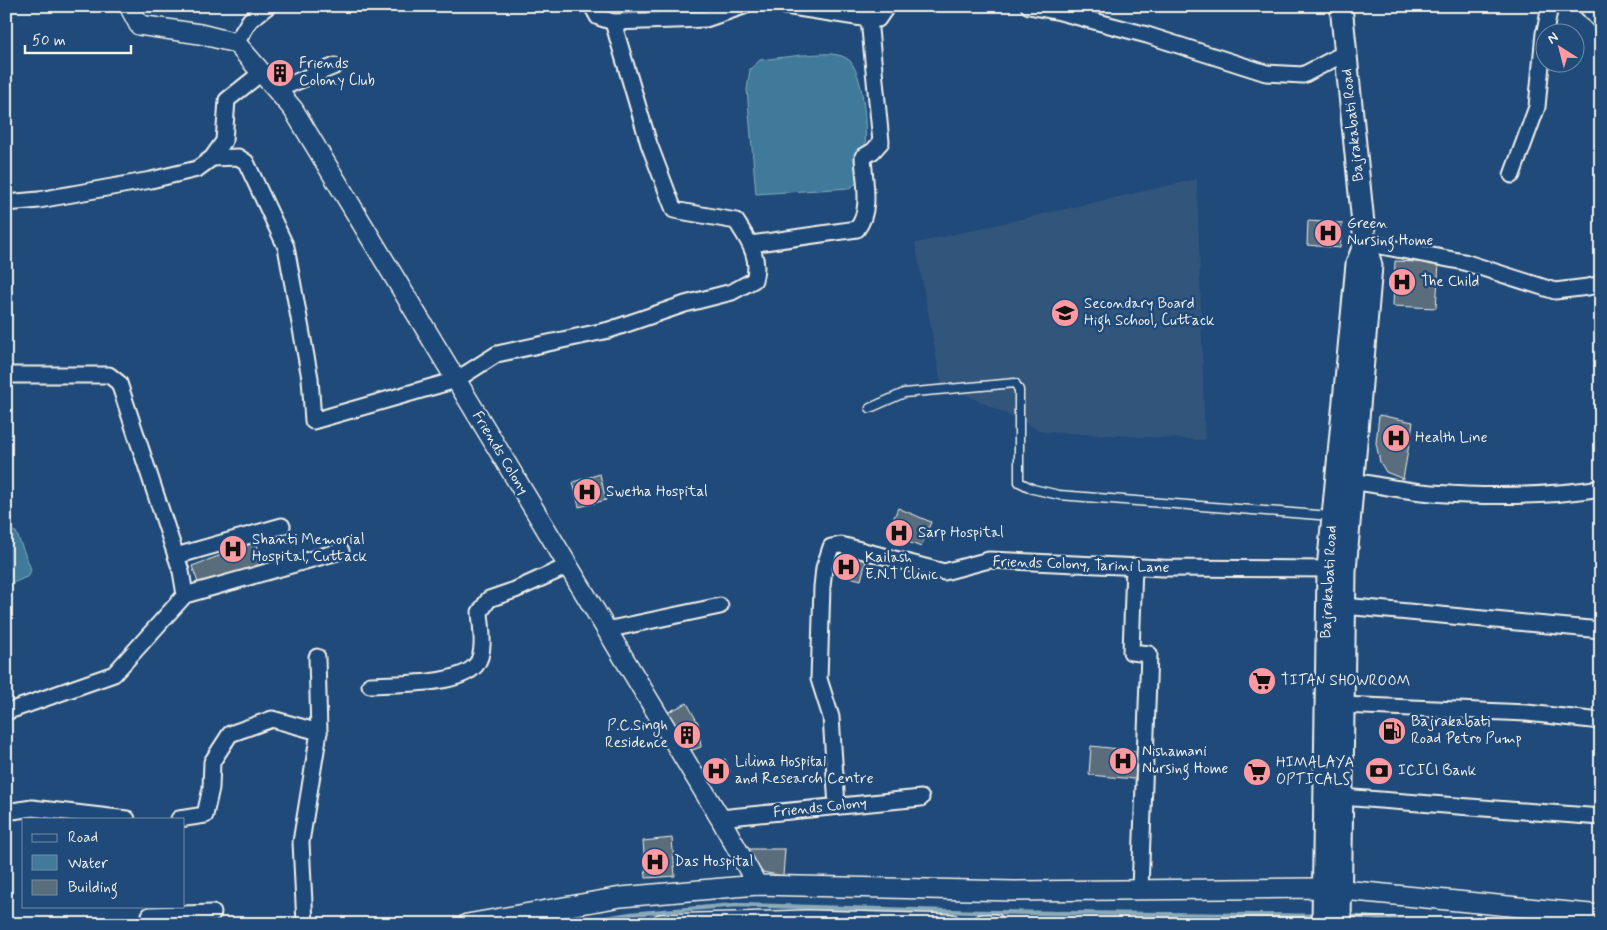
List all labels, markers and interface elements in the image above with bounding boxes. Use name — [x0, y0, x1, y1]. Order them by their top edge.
scale bar — [25, 22, 131, 54]
north arrow — [1534, 22, 1584, 72]
text: N — [1544, 28, 1562, 48]
text: 50 m — [32, 31, 66, 51]
place label: Friends Colony Club — [299, 54, 375, 91]
building icon: Friends Colony Club — [265, 58, 295, 88]
street label: Bajrakabati Road — [1337, 68, 1369, 182]
place label: Green Nursing Home — [1347, 214, 1434, 252]
hospital icon: Green Nursing Home — [1313, 218, 1343, 248]
hospital icon: The Child — [1387, 267, 1417, 297]
place label: The Child — [1421, 272, 1479, 292]
place label: Secondary Board High School, Cuttack — [1084, 294, 1215, 332]
school or university icon: Secondary Board High School, Cuttack — [1050, 298, 1080, 328]
street label: Friends Colony — [467, 408, 533, 499]
hospital icon: Health Line — [1381, 423, 1411, 453]
place label: Health Line — [1415, 428, 1488, 448]
hospital icon: Swetha Hospital — [572, 477, 602, 507]
place label: Swetha Hospital — [606, 482, 708, 502]
hospital icon: Sarp Hospital — [884, 518, 914, 548]
place label: Sarp Hospital — [918, 523, 1004, 543]
street label: Bajrakabati Road — [1316, 525, 1342, 639]
place label: Shanti Memorial Hospital, Cuttack — [252, 530, 368, 567]
hospital icon: Shanti Memorial Hospital, Cuttack — [218, 534, 248, 564]
place label: Kailash E.N.T Clinic — [865, 548, 938, 585]
hospital icon: Kailash E.N.T Clinic — [831, 552, 861, 582]
street label: Friends Colony, Tarini Lane — [992, 552, 1170, 578]
supermarket icon: TITAN SHOWROOM — [1247, 666, 1277, 696]
place label: TITAN SHOWROOM — [1281, 671, 1411, 691]
place label: Bajrakabati Road Petro Pump — [1411, 712, 1522, 749]
place label: P.C.Singh Residence — [605, 716, 668, 753]
fuel station icon: Bajrakabati Road Petro Pump — [1377, 716, 1407, 746]
building icon: P.C.Singh Residence — [672, 720, 702, 750]
place label: Nishamani Nursing Home — [1142, 742, 1229, 780]
hospital icon: Nishamani Nursing Home — [1108, 746, 1138, 776]
place label: Lilima Hospital and Research Centre — [735, 752, 874, 789]
place label: HIMALAYA OPTICALS — [1276, 753, 1354, 790]
hospital icon: Lilima Hospital and Research Centre — [701, 756, 731, 786]
bank icon: ICICI Bank — [1364, 756, 1394, 786]
supermarket icon: HIMALAYA OPTICALS — [1242, 757, 1272, 787]
place label: ICICI Bank — [1398, 761, 1477, 781]
street label: Friends Colony — [772, 793, 868, 823]
legend — [22, 818, 185, 908]
text: Road — [68, 828, 98, 848]
hospital icon: Das Hospital — [640, 847, 670, 877]
place label: Das Hospital — [674, 852, 754, 872]
text: Water — [68, 854, 108, 874]
text: Building — [68, 878, 118, 899]

